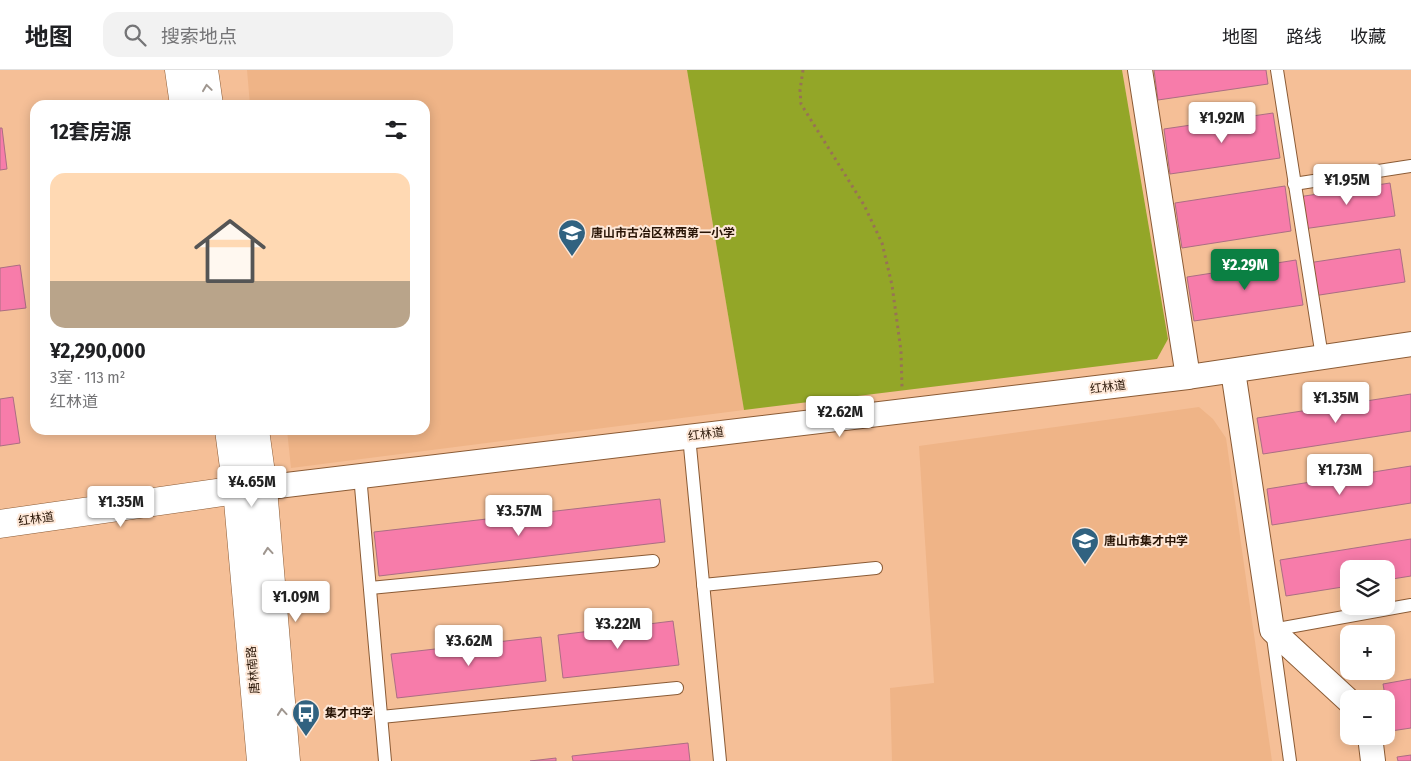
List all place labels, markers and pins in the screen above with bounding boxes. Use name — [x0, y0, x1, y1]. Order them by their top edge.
pin: ¥1.92M — [1181, 102, 1263, 144]
pin: ¥1.95M — [1306, 164, 1388, 206]
school or university icon: 唐山市古冶区林西第一小学 — [557, 218, 587, 257]
place label: 唐山市古冶区林西第一小学 — [591, 226, 735, 240]
pin: ¥2.29M — [1204, 248, 1286, 291]
pin: ¥1.35M — [1295, 382, 1377, 424]
pin: ¥2.62M — [799, 396, 881, 438]
pin: ¥1.73M — [1299, 454, 1381, 496]
pin: ¥4.65M — [211, 466, 293, 508]
pin: ¥1.35M — [80, 486, 162, 528]
pin: ¥3.57M — [478, 494, 560, 537]
school or university icon: 唐山市集才中学 — [1070, 526, 1100, 565]
place label: 唐山市集才中学 — [1104, 534, 1188, 548]
pin: ¥1.09M — [255, 580, 337, 623]
pin: ¥3.22M — [577, 608, 659, 650]
pin: ¥3.62M — [428, 624, 510, 667]
bus stop icon: 集才中学 — [291, 698, 321, 737]
place label: 集才中学 — [325, 706, 373, 720]

